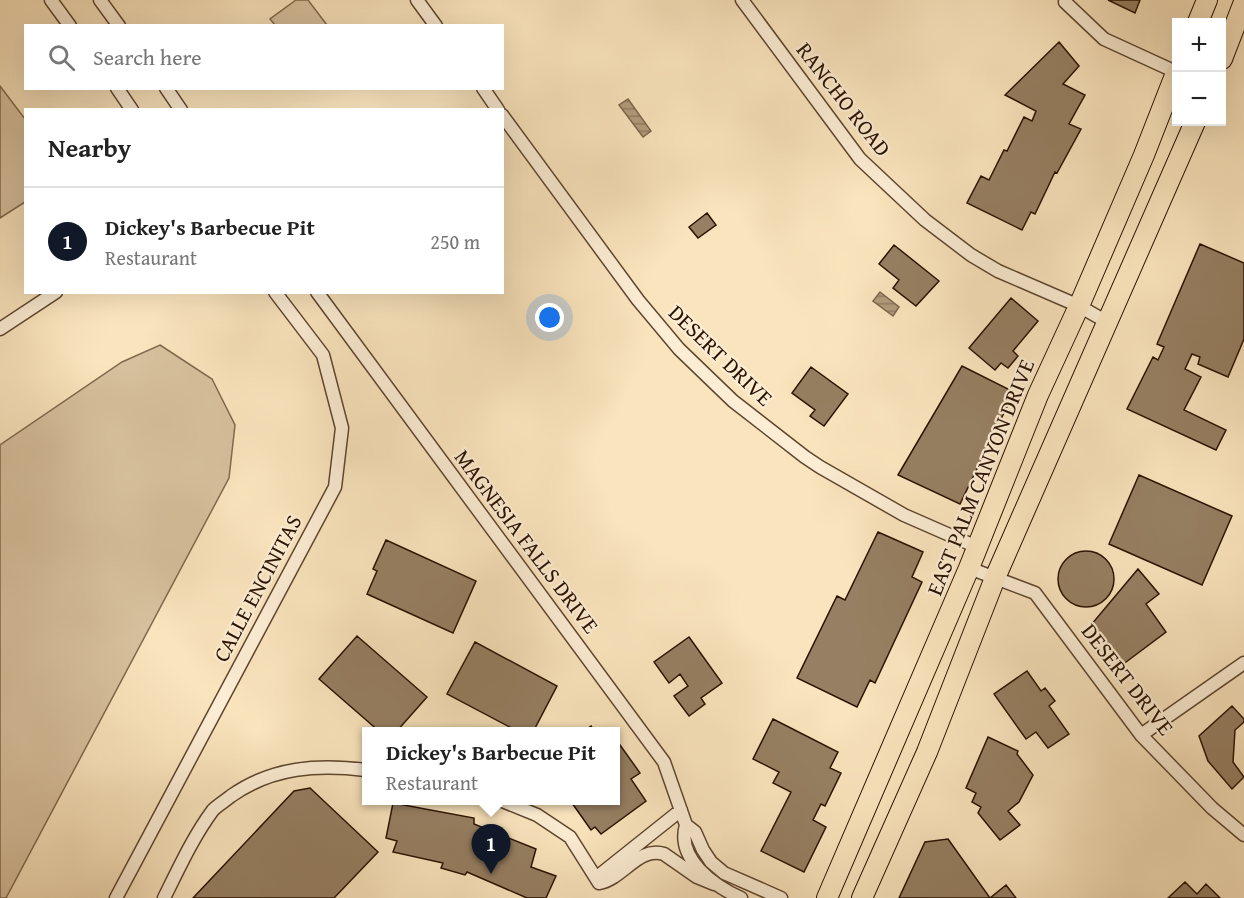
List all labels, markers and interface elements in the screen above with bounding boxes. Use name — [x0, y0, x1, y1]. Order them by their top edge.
map controls — [1172, 18, 1226, 126]
button: + — [1172, 18, 1226, 72]
search box — [24, 24, 504, 90]
street label: RANCHO ROAD — [789, 35, 899, 163]
icon: search — [45, 41, 78, 74]
text: Search here — [93, 41, 202, 73]
button: − — [1172, 72, 1226, 126]
text: Nearby — [48, 128, 131, 167]
text: Dickey's Barbecue Pit — [105, 211, 315, 243]
text: 1 — [62, 227, 73, 256]
text: 250 m — [430, 227, 480, 256]
text: Restaurant — [105, 243, 197, 272]
street label: DESERT DRIVE — [662, 297, 780, 413]
your location — [535, 303, 564, 332]
street label: EAST PALM CANYON DRIVE — [918, 354, 1042, 600]
street label: MAGNESIA FALLS DRIVE — [447, 442, 607, 640]
street label: CALLE ENCINITAS — [205, 509, 309, 667]
street label: DESERT DRIVE — [1074, 616, 1182, 742]
popup — [362, 727, 620, 805]
text: Dickey's Barbecue Pit — [386, 736, 596, 768]
text: Restaurant — [386, 768, 478, 797]
pin: 1 — [472, 824, 510, 874]

